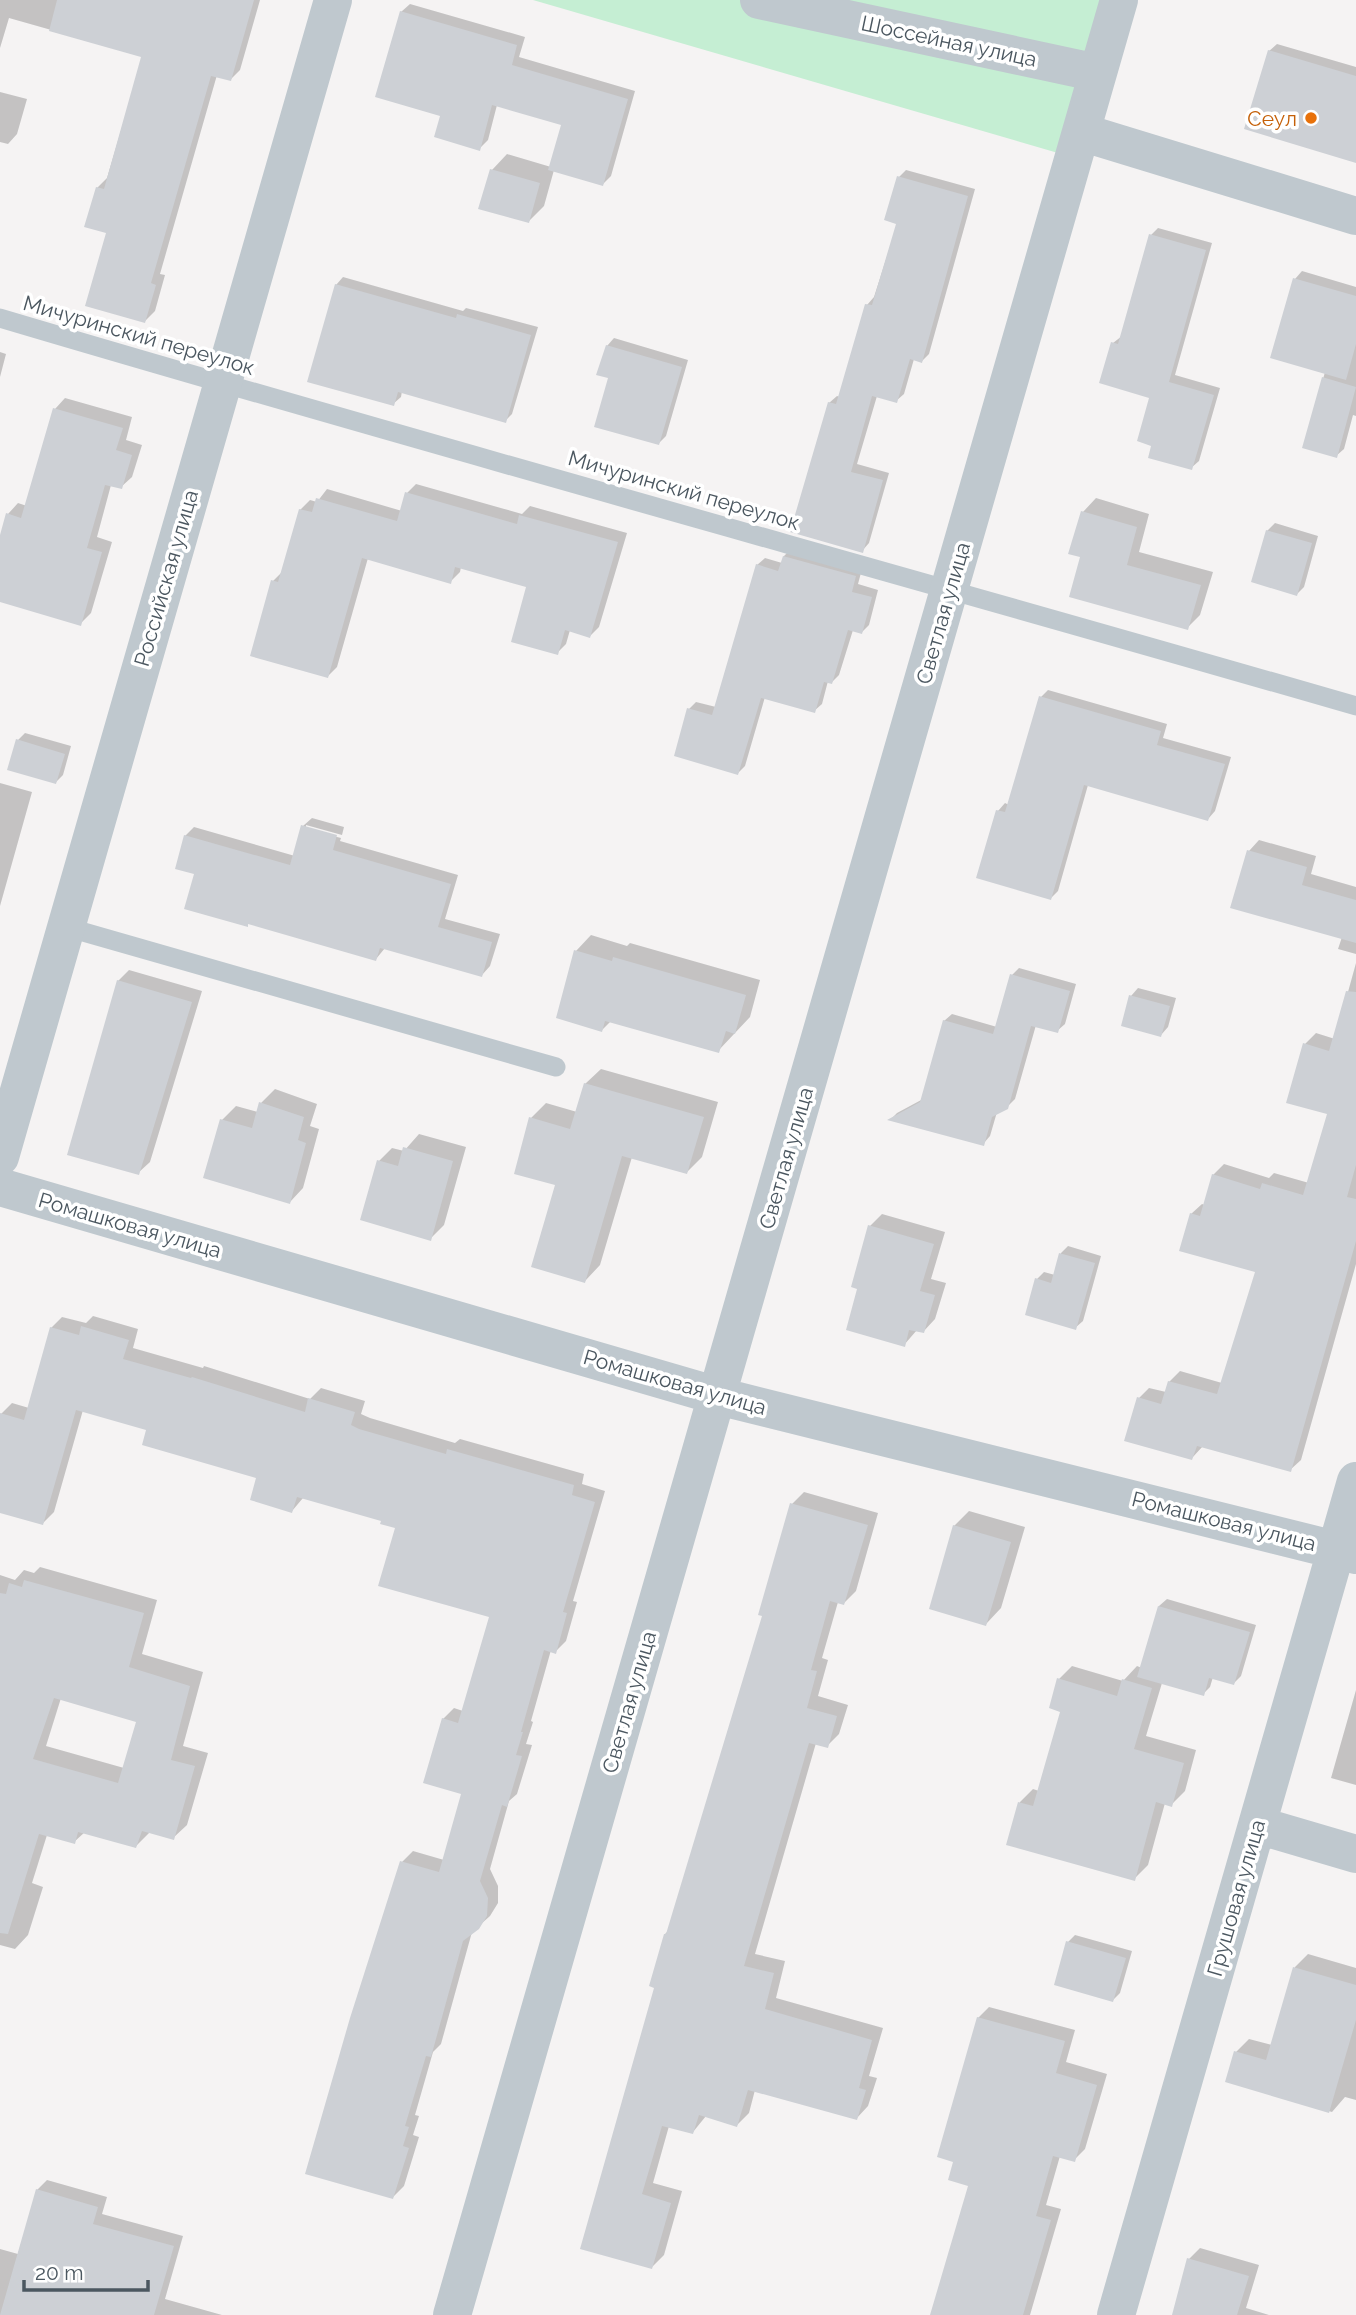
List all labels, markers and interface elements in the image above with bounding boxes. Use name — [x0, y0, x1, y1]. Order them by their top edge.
street label: Шоссейная улица — [859, 10, 1039, 72]
place label: Сеул — [1247, 106, 1297, 131]
marker: Сеул — [1303, 110, 1319, 126]
street label: Мичуринский переулок — [20, 290, 258, 380]
street label: Мичуринский переулок — [565, 445, 803, 535]
street label: Российская улица — [129, 487, 203, 669]
street label: Светлая улица — [911, 539, 975, 687]
street label: Светлая улица — [754, 1084, 818, 1232]
street label: Ромашковая улица — [36, 1187, 224, 1263]
street label: Ромашковая улица — [581, 1344, 769, 1420]
street label: Ромашковая улица — [1129, 1486, 1319, 1556]
street label: Светлая улица — [597, 1628, 661, 1776]
street label: Грушовая улица — [1202, 1817, 1270, 1979]
scale bar — [24, 2248, 149, 2292]
text: 20 m — [35, 2260, 83, 2285]

